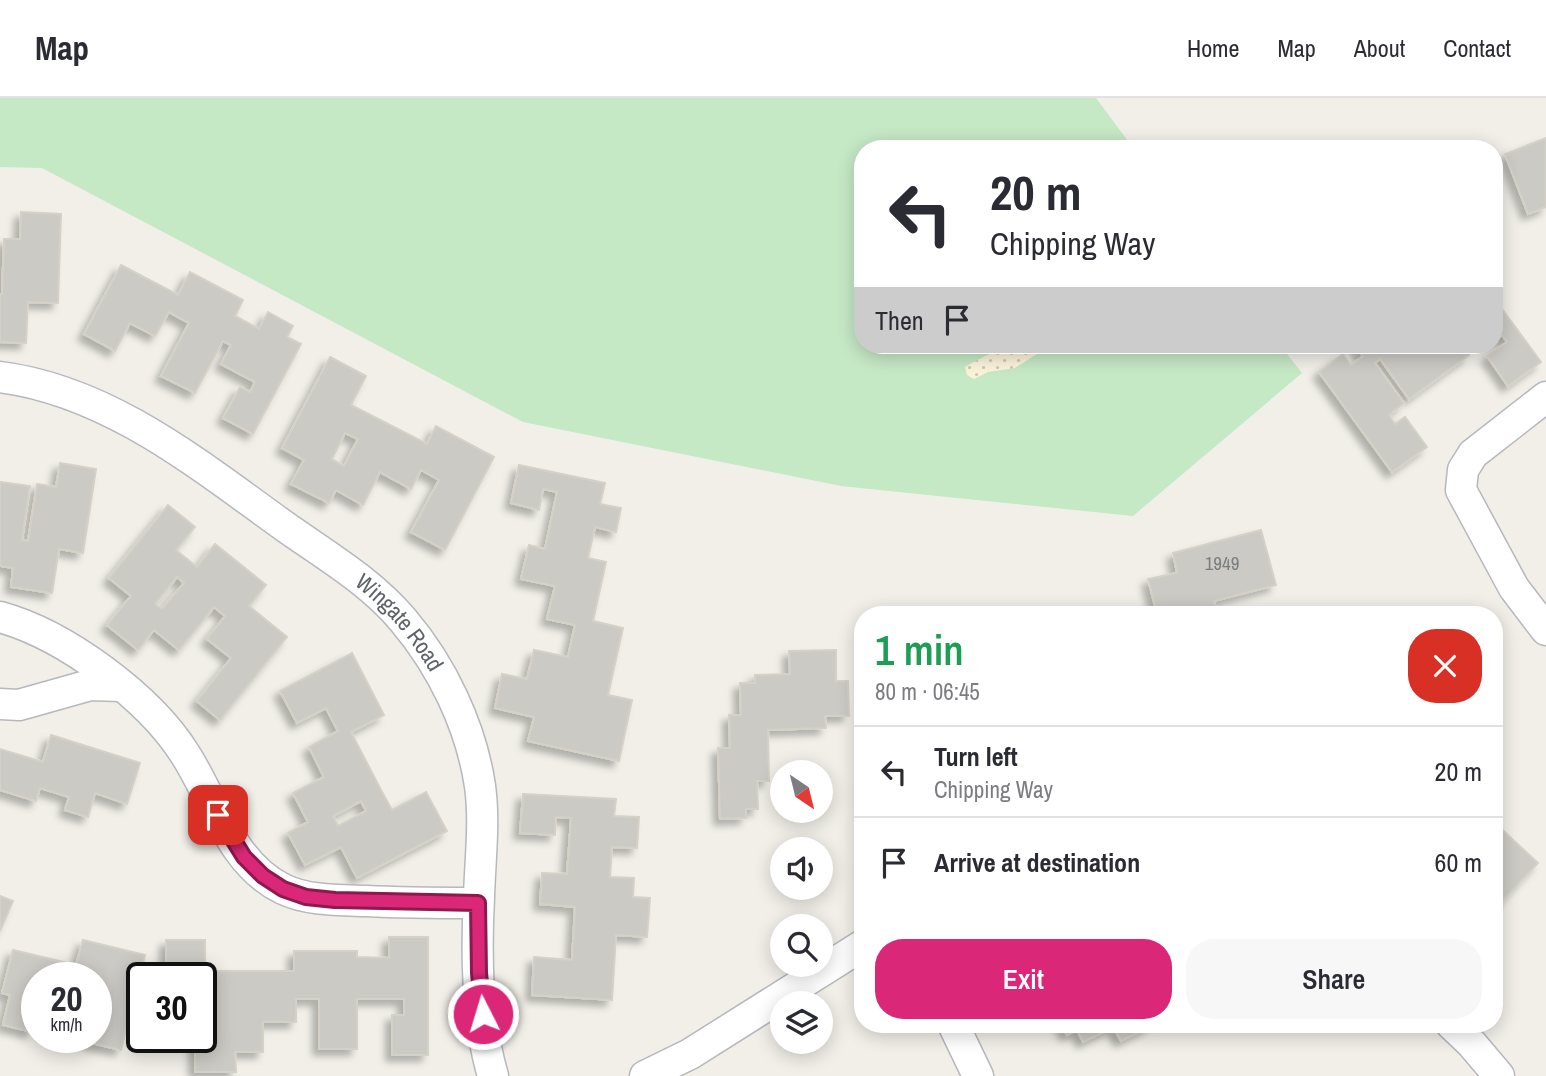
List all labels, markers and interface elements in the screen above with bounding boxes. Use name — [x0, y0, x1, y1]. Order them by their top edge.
text: Map — [35, 26, 89, 70]
text: Home — [1187, 32, 1239, 64]
text: Map — [1277, 32, 1316, 64]
text: About — [1354, 32, 1405, 64]
text: Contact — [1443, 32, 1511, 64]
text: 20 m — [990, 159, 1082, 225]
icon: left — [875, 168, 966, 259]
text: Chipping Way — [990, 222, 1155, 265]
icon: arrive — [938, 301, 976, 339]
text: Then — [875, 303, 924, 338]
house number: 1949 — [1205, 550, 1239, 576]
street label: Wingate Road — [349, 566, 451, 677]
text: 1 min — [875, 622, 964, 678]
button: close — [1408, 629, 1482, 703]
text: 80 m · 06:45 — [875, 676, 980, 707]
text: Turn left — [934, 739, 1018, 774]
icon: left — [875, 753, 913, 791]
text: 20 m — [1435, 754, 1482, 789]
north arrow — [770, 760, 833, 822]
map controls — [770, 760, 833, 1054]
text: Chipping Way — [934, 774, 1053, 805]
pin — [188, 785, 248, 845]
icon: arrive — [199, 796, 237, 834]
button: sound — [770, 837, 833, 900]
icon: arrive — [875, 844, 913, 882]
text: Arrive at destination — [934, 845, 1140, 880]
text: 60 m — [1435, 845, 1482, 880]
button: search — [770, 914, 833, 977]
button: Exit — [875, 939, 1172, 1019]
button: Share — [1186, 939, 1482, 1019]
speed limit sign: 30 — [126, 962, 217, 1053]
text: 20 — [51, 975, 82, 1022]
position arrow — [446, 977, 520, 1051]
button: layers — [770, 991, 833, 1054]
text: km/h — [51, 1012, 83, 1037]

